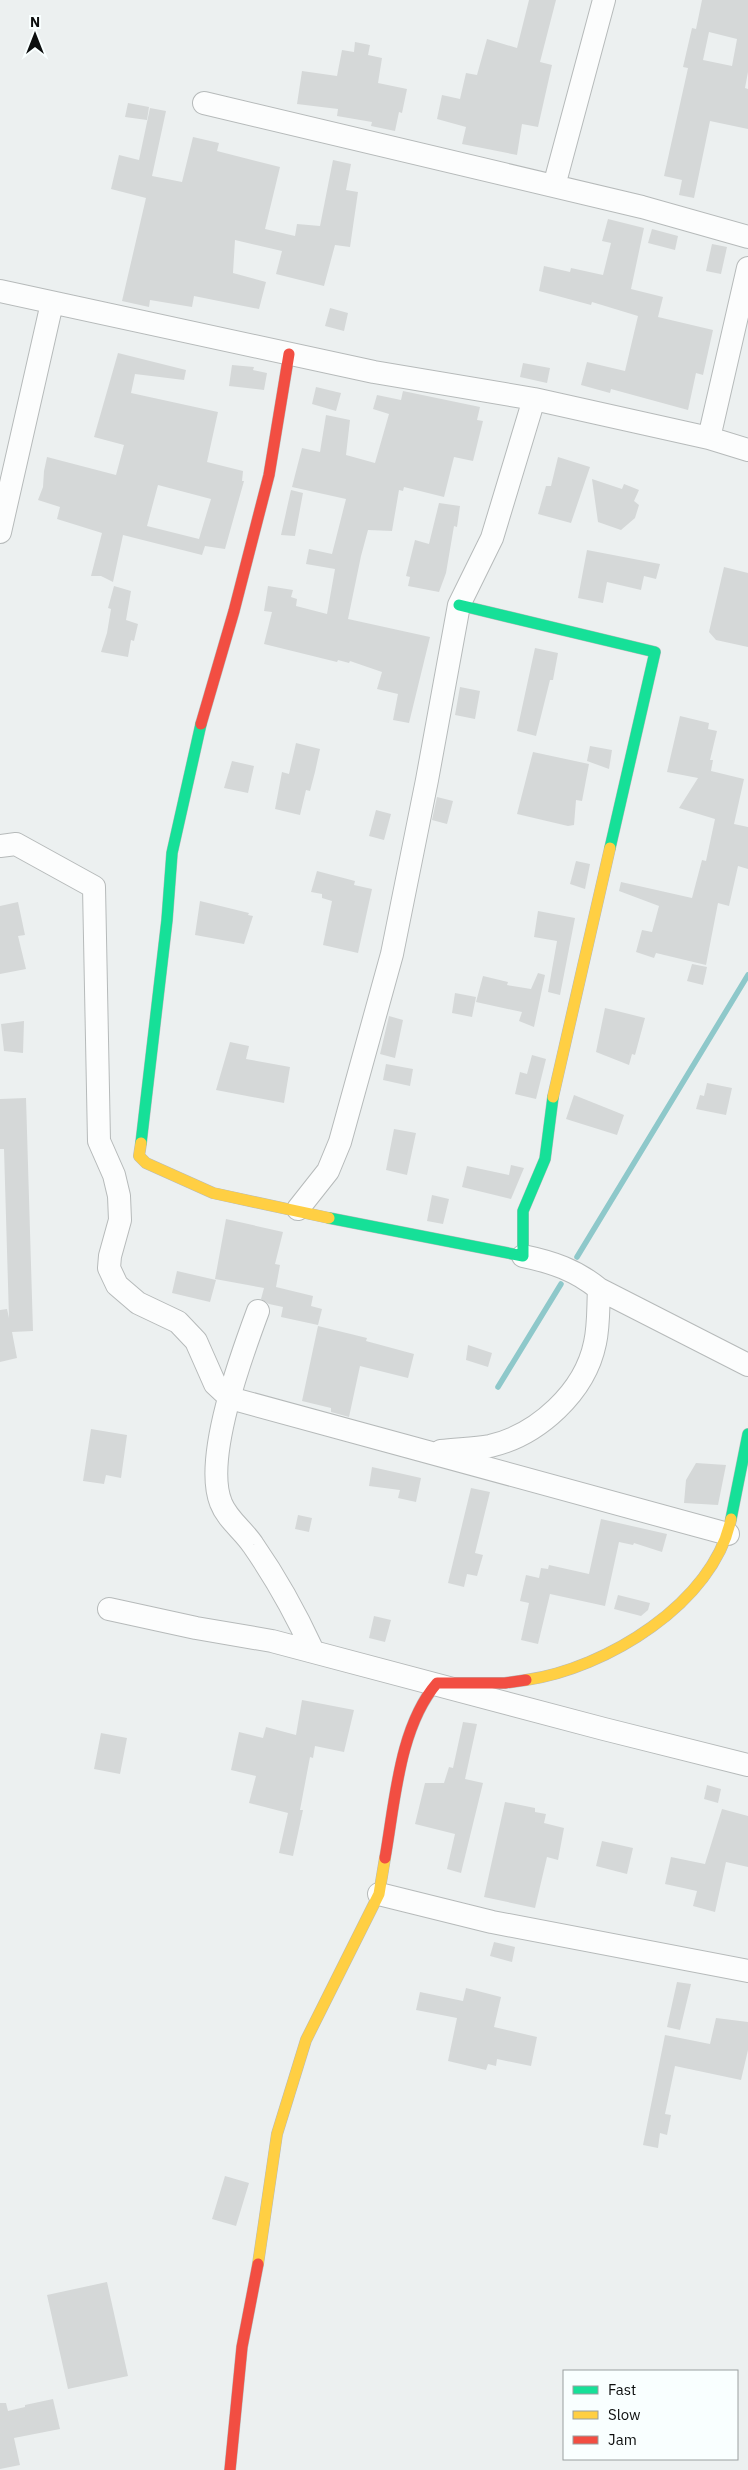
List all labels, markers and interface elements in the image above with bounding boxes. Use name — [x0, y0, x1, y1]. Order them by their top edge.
north arrow — [10, 10, 60, 60]
text: N — [30, 13, 40, 31]
legend — [563, 2370, 738, 2460]
text: Fast — [608, 2380, 636, 2399]
text: Slow — [608, 2405, 641, 2424]
text: Jam — [608, 2430, 637, 2449]

